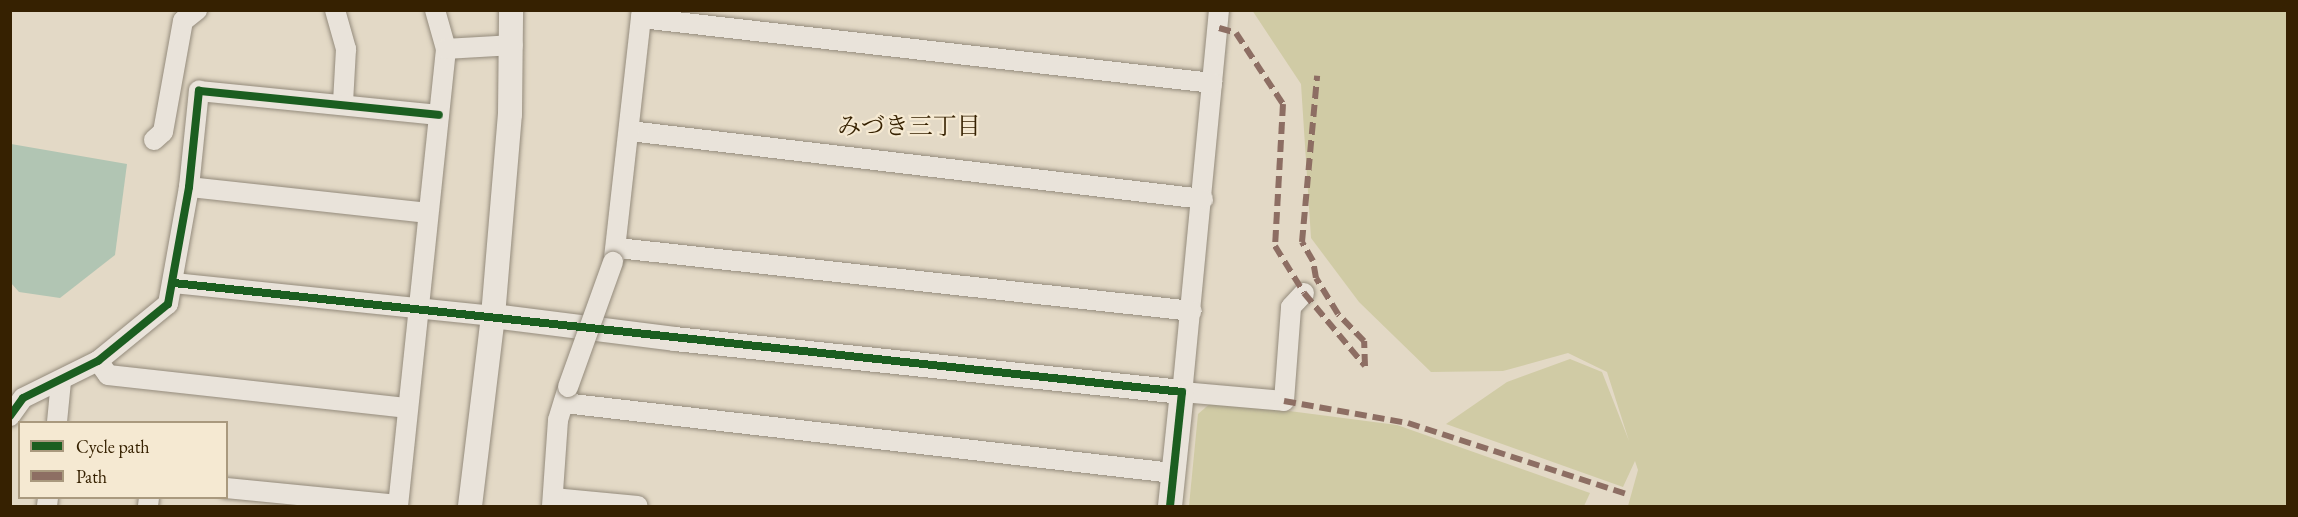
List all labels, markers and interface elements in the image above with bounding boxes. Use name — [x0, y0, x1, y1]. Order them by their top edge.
district label: みづき三丁目 — [837, 112, 981, 140]
legend — [18, 421, 228, 499]
text: Cycle path — [76, 435, 150, 458]
text: Path — [76, 465, 107, 488]

